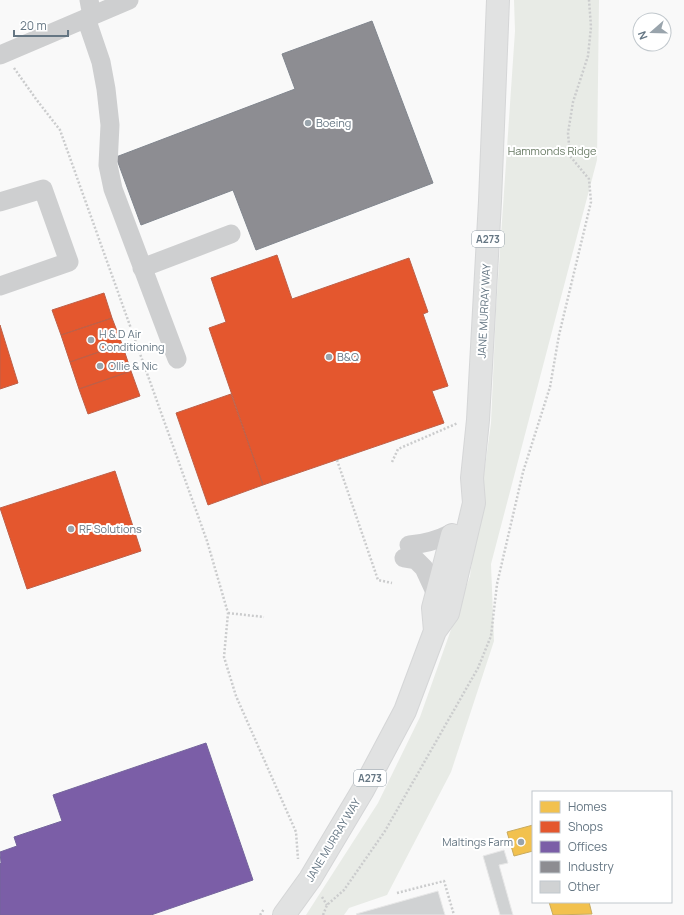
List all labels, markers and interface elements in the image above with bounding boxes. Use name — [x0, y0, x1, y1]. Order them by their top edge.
scale bar — [14, 12, 68, 38]
north arrow — [632, 12, 672, 52]
text: 20 m — [20, 17, 47, 34]
text: N — [634, 29, 651, 42]
place label: Boeing — [316, 115, 351, 130]
marker: Boeing — [303, 118, 313, 128]
park label: Hammonds Ridge — [508, 143, 597, 158]
road number: A273 — [472, 231, 504, 247]
street label: JANE MURRAY WAY — [474, 262, 494, 359]
place label: H & D Air Conditioning — [99, 326, 165, 354]
marker: H & D Air Conditioning — [86, 335, 96, 345]
place label: B&Q — [337, 349, 359, 364]
marker: B&Q — [324, 352, 334, 362]
place label: Ollie & Nic — [108, 358, 158, 373]
marker: Ollie & Nic — [95, 361, 105, 371]
place label: RF Solutions — [79, 521, 142, 536]
marker: RF Solutions — [66, 524, 76, 534]
road number: A273 — [354, 770, 386, 786]
legend — [532, 791, 672, 903]
street label: JANE MURRAY WAY — [302, 794, 364, 884]
text: Homes — [568, 798, 607, 815]
text: Shops — [568, 818, 603, 835]
place label: Maltings Farm — [442, 834, 513, 849]
marker: Maltings Farm — [516, 837, 526, 847]
text: Offices — [568, 838, 607, 855]
text: Industry — [568, 858, 614, 875]
text: Other — [568, 878, 601, 895]

